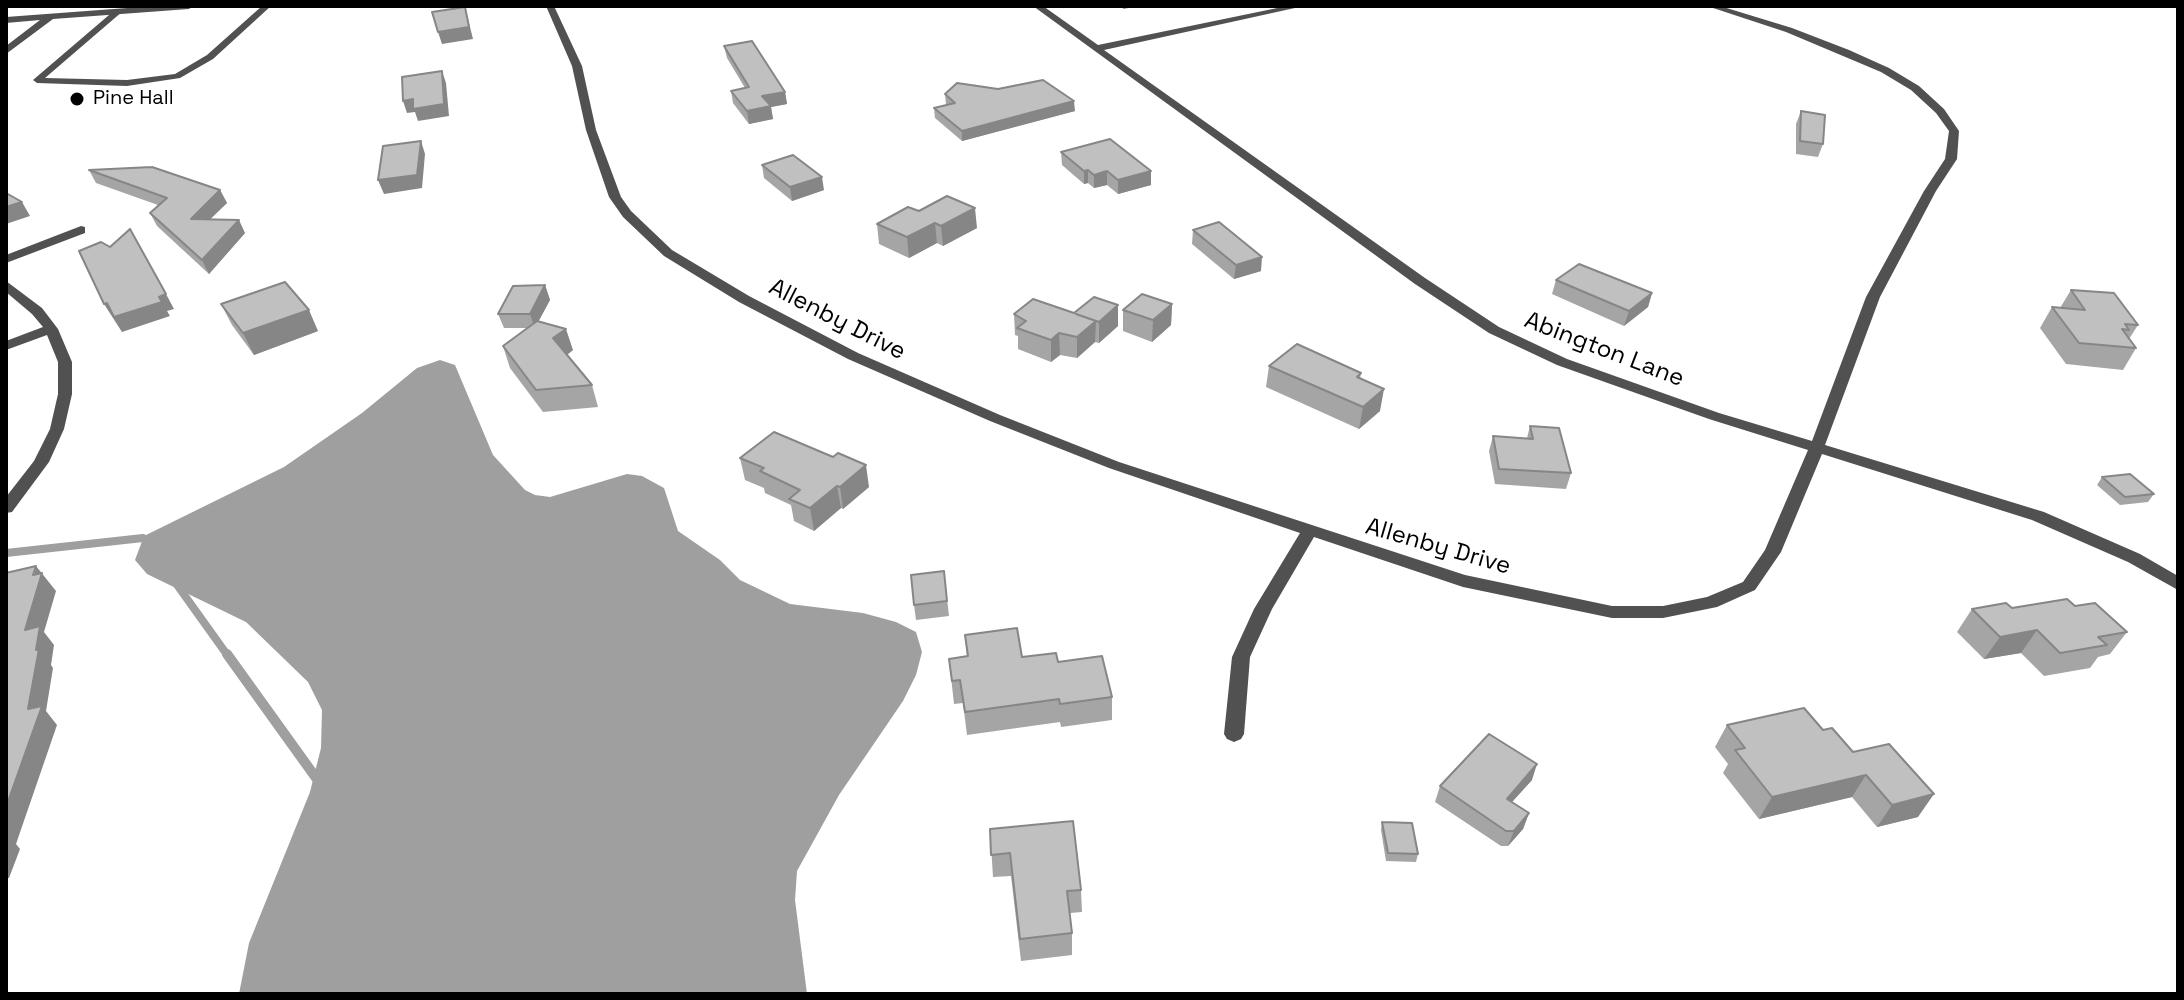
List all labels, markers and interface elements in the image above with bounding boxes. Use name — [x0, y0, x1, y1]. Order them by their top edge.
place label: Pine Hall — [93, 87, 174, 111]
marker: Pine Hall — [68, 90, 86, 108]
street label: Allenby Drive — [764, 273, 910, 367]
street label: Abington Lane — [1520, 306, 1688, 394]
street label: Allenby Drive — [1362, 513, 1514, 581]

